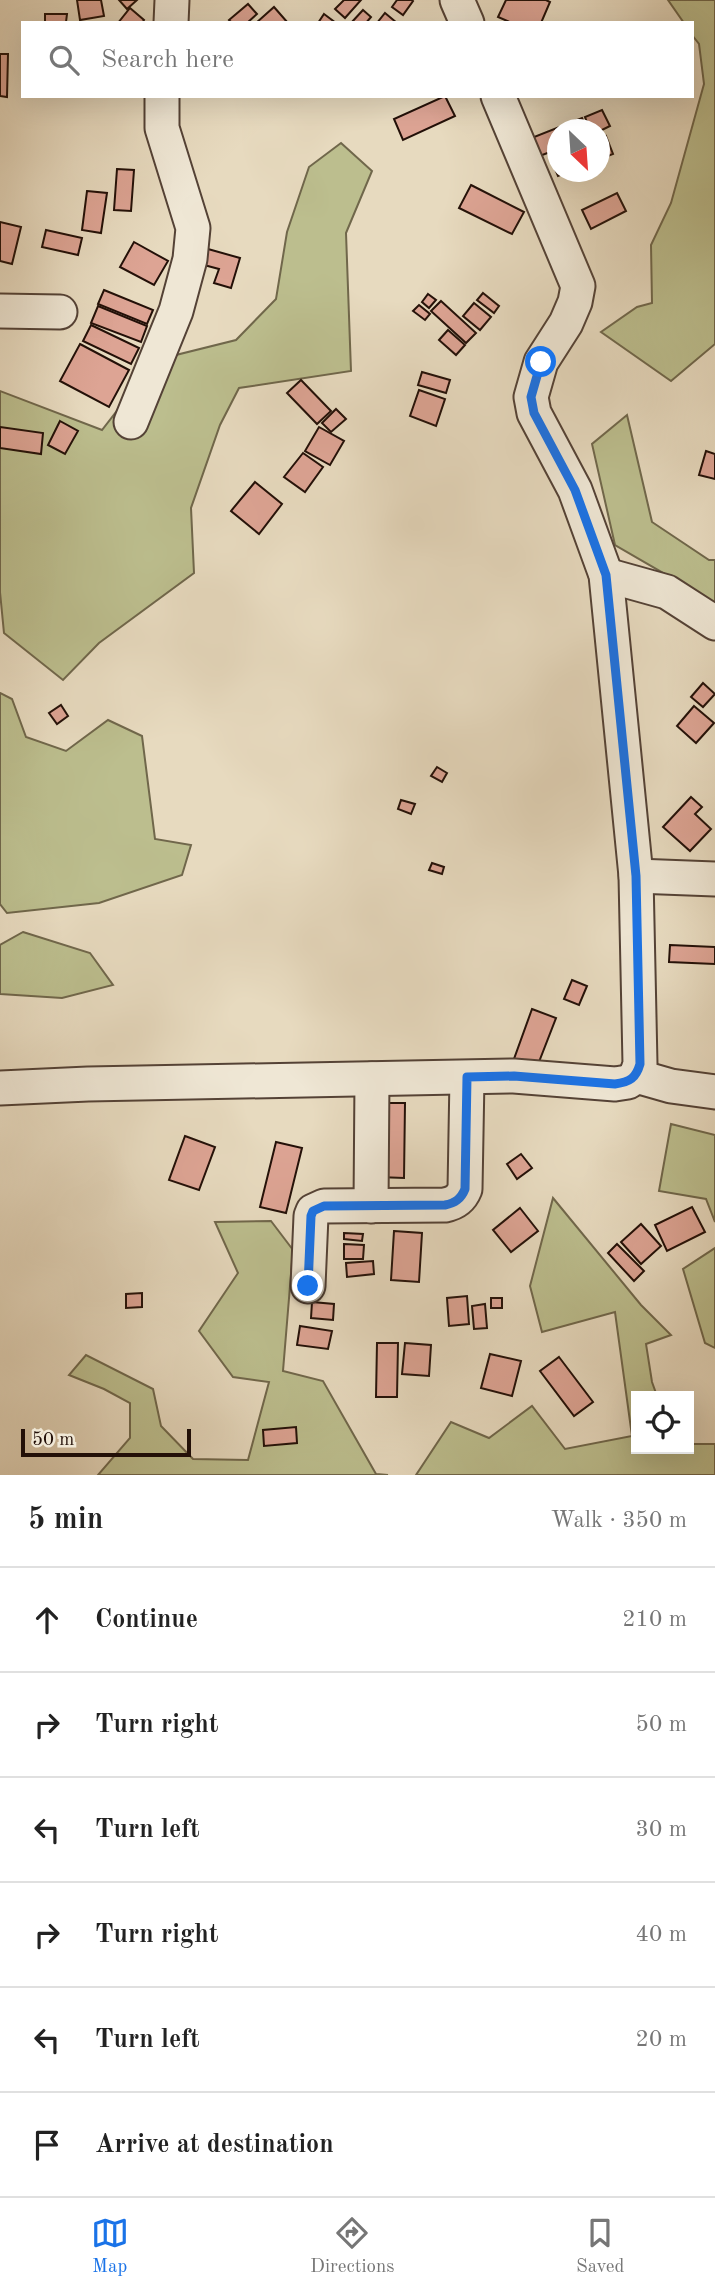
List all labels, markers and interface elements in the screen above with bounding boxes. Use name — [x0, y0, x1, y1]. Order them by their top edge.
search box — [21, 21, 694, 98]
icon: search — [45, 41, 83, 79]
text: Search here — [101, 47, 234, 73]
north arrow — [547, 119, 610, 182]
route start — [525, 346, 556, 377]
route end — [292, 1270, 323, 1301]
map controls — [631, 1391, 694, 1454]
button: locate — [631, 1391, 694, 1454]
scale bar — [21, 1426, 191, 1458]
text: 50 m — [32, 1431, 74, 1450]
text: 5 min — [28, 1505, 103, 1535]
text: Walk · 350 m — [551, 1509, 687, 1532]
icon: ahead — [28, 1601, 66, 1639]
text: Continue — [95, 1607, 198, 1633]
text: 210 m — [622, 1608, 687, 1631]
icon: right — [28, 1706, 66, 1744]
text: Turn right — [95, 1712, 218, 1738]
text: 50 m — [636, 1713, 687, 1736]
icon: left — [28, 1811, 66, 1849]
text: Turn left — [95, 1817, 200, 1843]
text: 30 m — [636, 1818, 687, 1841]
icon: right — [28, 1916, 66, 1954]
text: Turn right — [95, 1922, 218, 1948]
text: 40 m — [636, 1923, 687, 1946]
icon: left — [28, 2021, 66, 2059]
text: Turn left — [95, 2027, 200, 2053]
text: 20 m — [636, 2028, 687, 2051]
icon: arrive — [28, 2126, 66, 2164]
text: Arrive at destination — [95, 2132, 334, 2158]
tab: Map — [91, 2214, 129, 2279]
tab: Directions — [310, 2214, 395, 2279]
tab: Saved — [576, 2214, 624, 2279]

